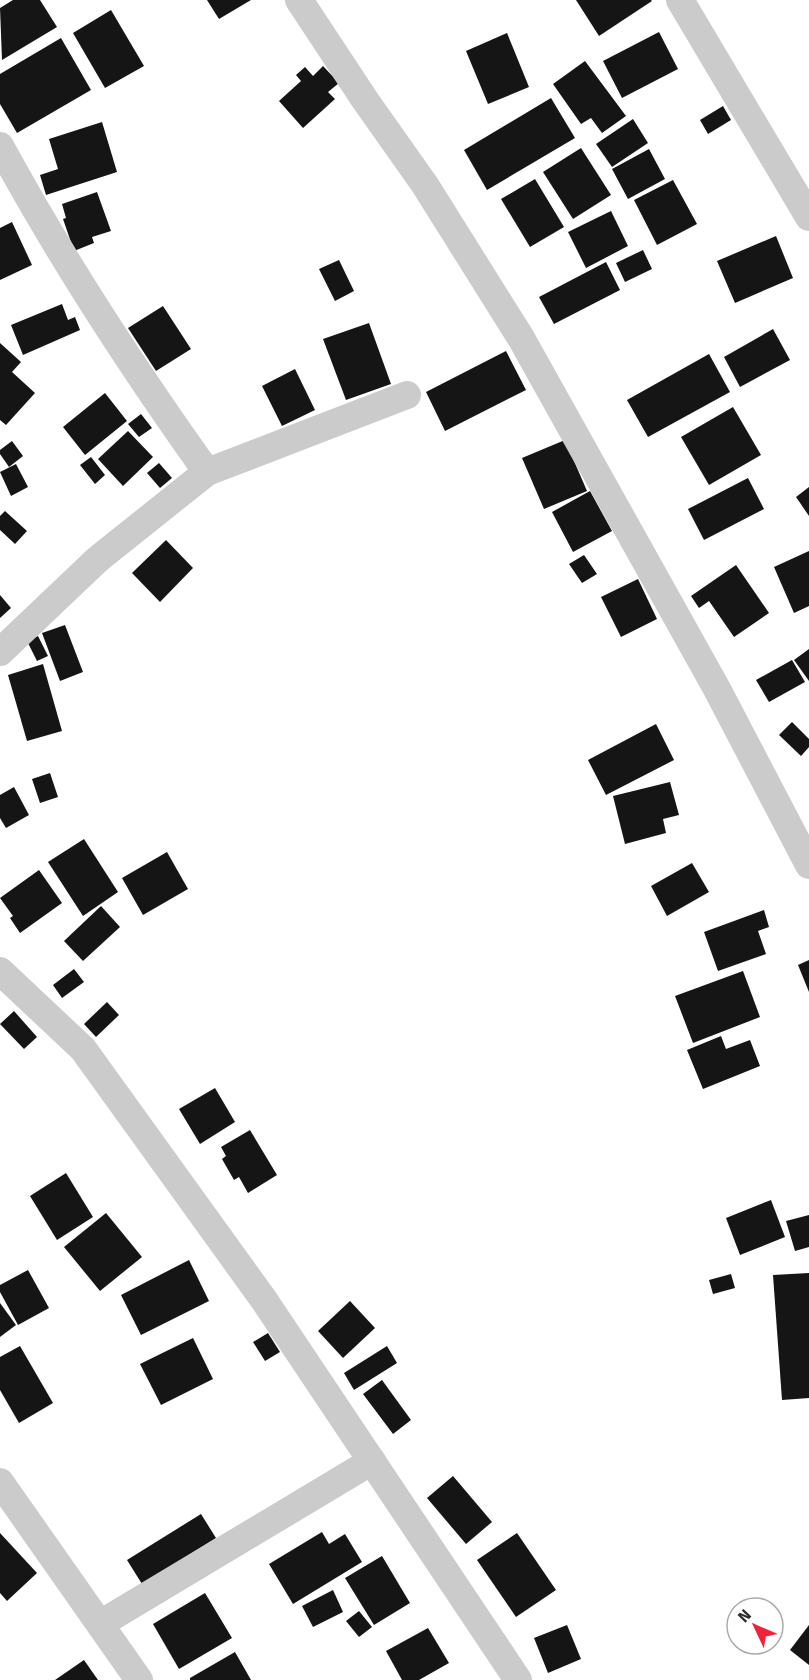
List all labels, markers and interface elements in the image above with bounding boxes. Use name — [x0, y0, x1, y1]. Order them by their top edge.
north arrow — [725, 1596, 785, 1656]
text: N — [734, 1606, 755, 1626]

